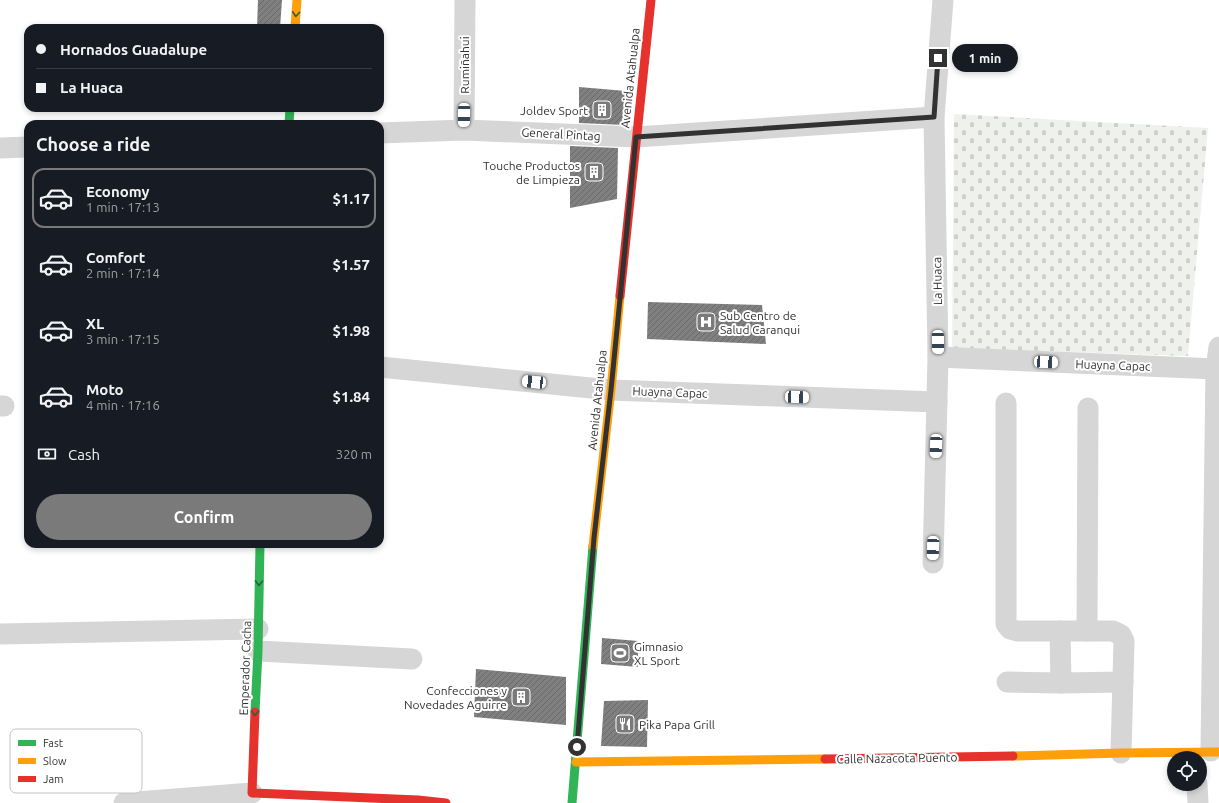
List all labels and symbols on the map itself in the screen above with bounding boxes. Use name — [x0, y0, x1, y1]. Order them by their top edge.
one-way arrow — [292, 11, 301, 17]
street label: Avenida Atahualpa — [618, 27, 642, 129]
street label: Rumiñahui — [458, 36, 471, 94]
callout: 1 min — [952, 44, 1018, 72]
route end — [929, 49, 947, 67]
building icon: Joldev Sport — [591, 99, 613, 121]
car — [458, 103, 470, 127]
place label: Joldev Sport — [520, 104, 588, 117]
street label: General Pintag — [521, 125, 601, 143]
place label: Touche Productos de Limpieza — [483, 159, 580, 186]
building icon: Touche Productos de Limpieza — [583, 161, 605, 183]
street label: La Huaca — [930, 257, 944, 305]
place label: Sub Centro de Salud Caranqui — [720, 309, 800, 336]
hospital icon: Sub Centro de Salud Caranqui — [695, 311, 717, 333]
car — [932, 330, 944, 354]
street label: Avenida Atahualpa — [585, 349, 609, 451]
car — [1034, 355, 1058, 369]
street label: Huayna Capac — [1075, 357, 1151, 373]
car — [521, 375, 547, 389]
street label: Huayna Capac — [632, 384, 708, 400]
car — [785, 391, 809, 403]
car — [930, 434, 942, 458]
car — [927, 536, 939, 560]
one-way arrow — [255, 580, 263, 586]
street label: Emperador Cacha — [237, 620, 253, 716]
place label: Gimnasio XL Sport — [634, 640, 683, 667]
sports icon: Gimnasio XL Sport — [609, 642, 631, 664]
place label: Confecciones y Novedades Aguirre — [404, 684, 507, 711]
building icon: Confecciones y Novedades Aguirre — [510, 686, 532, 708]
one-way arrow — [251, 710, 260, 716]
restaurant icon: Pika Papa Grill — [614, 713, 636, 735]
place label: Pika Papa Grill — [639, 718, 715, 731]
legend — [10, 729, 142, 793]
text: Fast — [43, 737, 64, 749]
route start — [568, 738, 586, 756]
street label: Calle Nazacota Puento — [836, 750, 958, 766]
text: Slow — [43, 755, 67, 767]
text: Jam — [43, 773, 64, 785]

